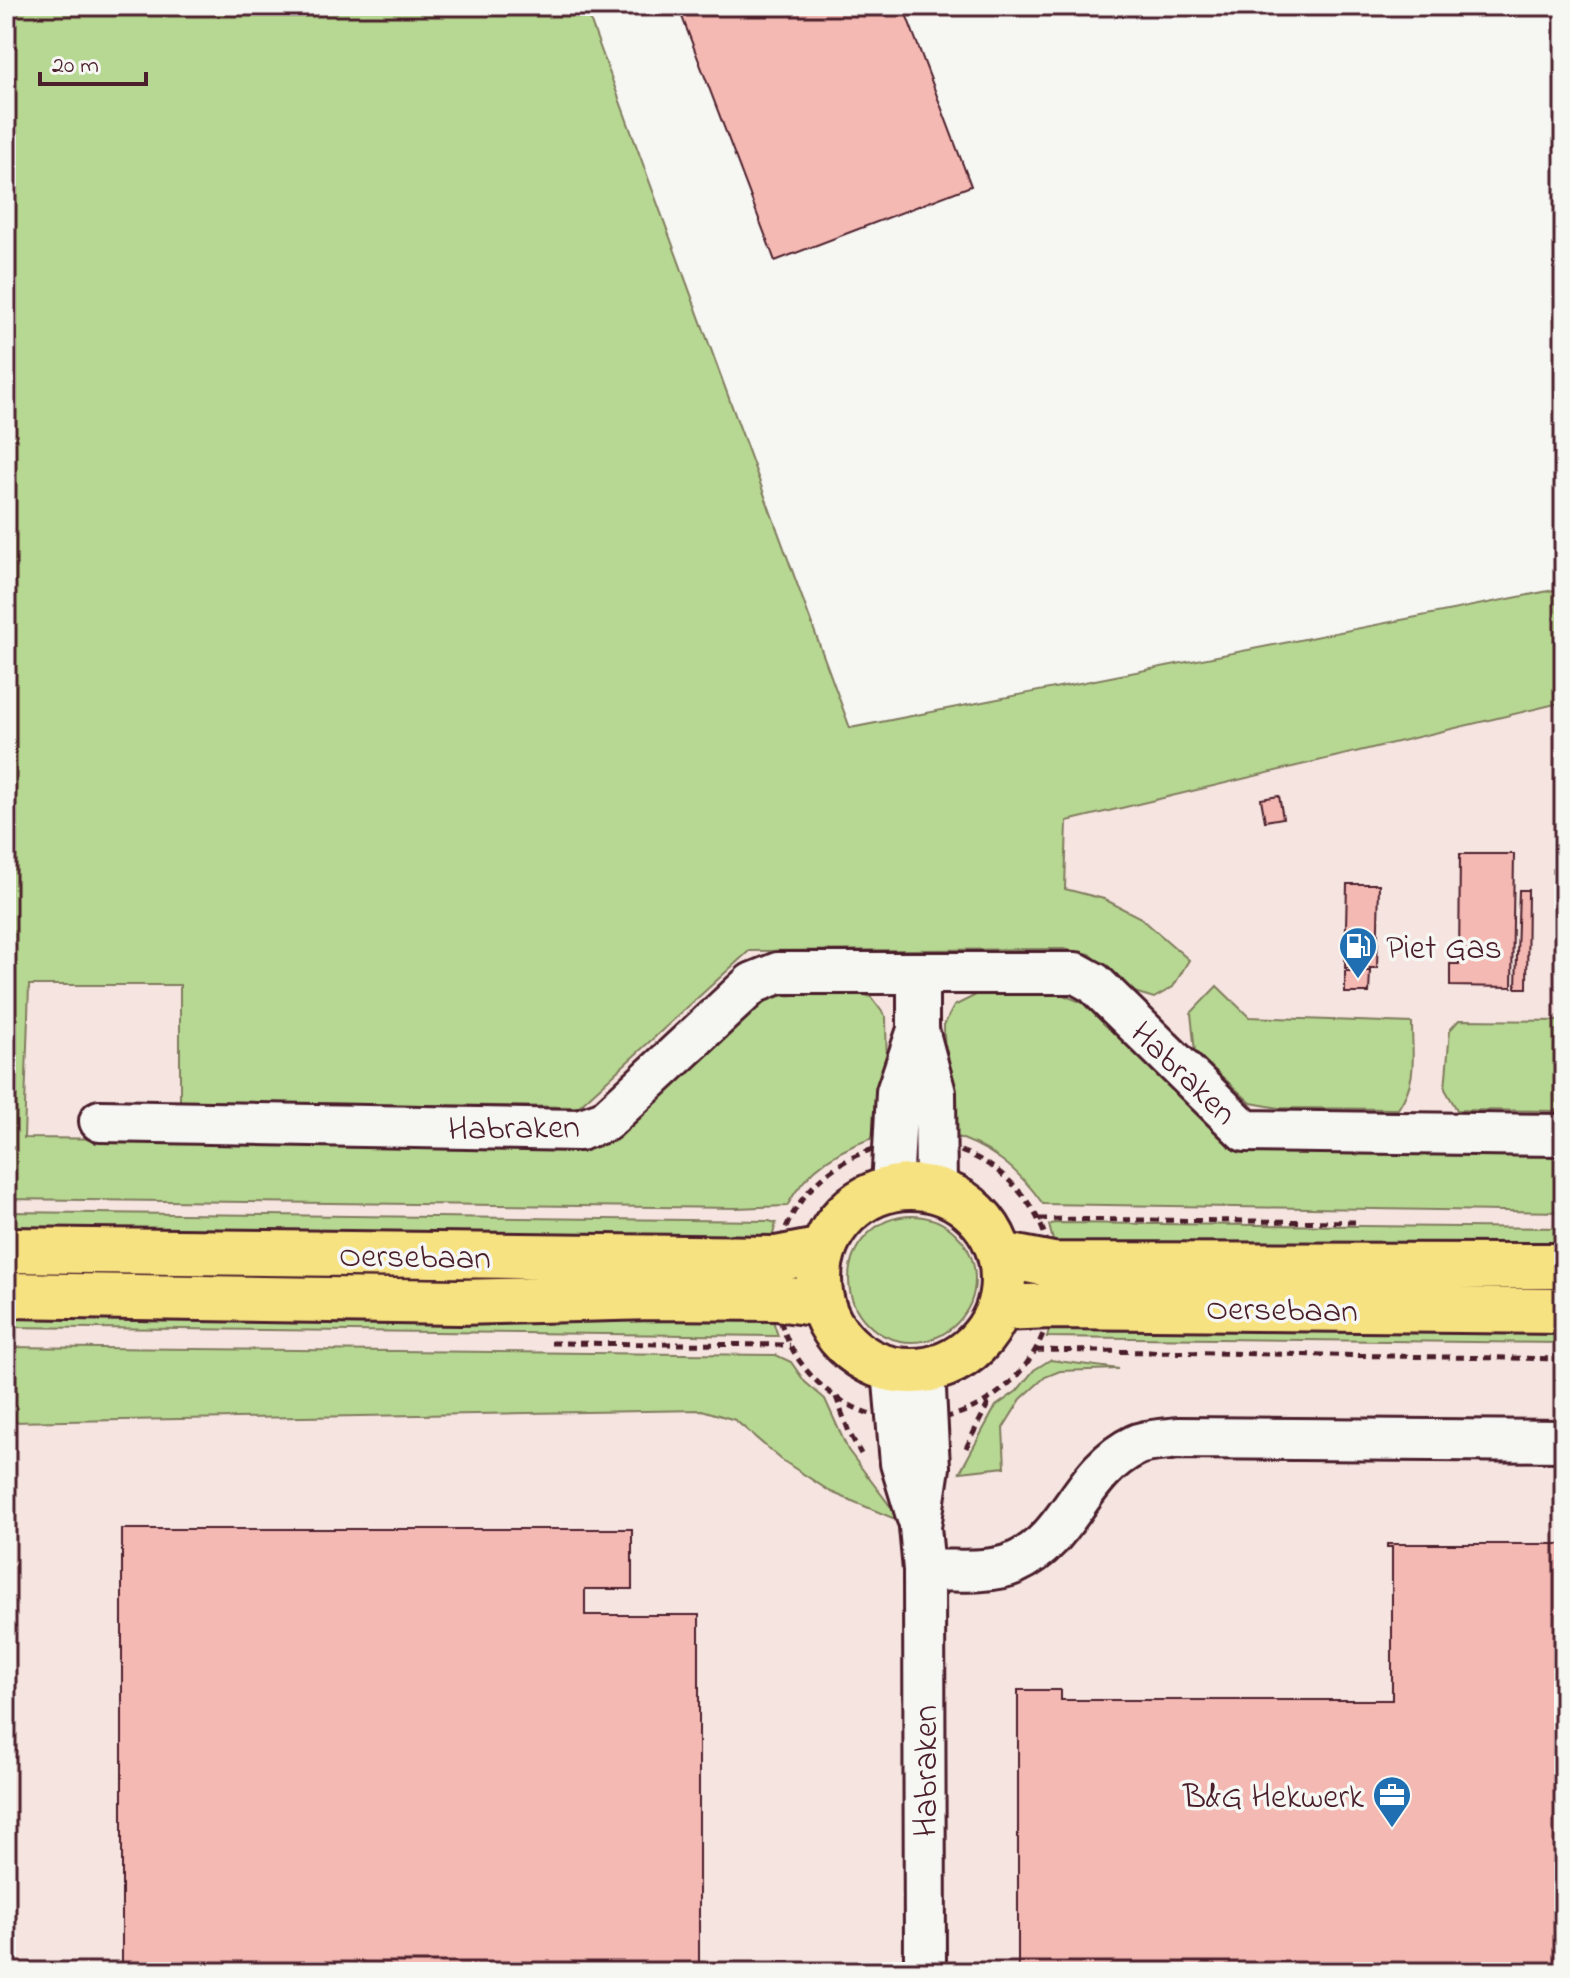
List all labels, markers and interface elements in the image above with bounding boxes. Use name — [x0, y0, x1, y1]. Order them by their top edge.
scale bar — [40, 36, 146, 86]
text: 20 m — [52, 49, 99, 84]
fuel station icon: Piet Gas — [1337, 925, 1379, 980]
place label: Piet Gas — [1386, 925, 1502, 975]
street label: Habraken — [1117, 1011, 1247, 1139]
street label: Habraken — [448, 1104, 580, 1156]
street label: Oersebaan — [338, 1233, 491, 1285]
street label: Oersebaan — [1205, 1286, 1358, 1338]
street label: Habraken — [903, 1705, 953, 1837]
place label: B&G Hekwerk — [1182, 1774, 1364, 1824]
office icon: B&G Hekwerk — [1371, 1774, 1413, 1829]

